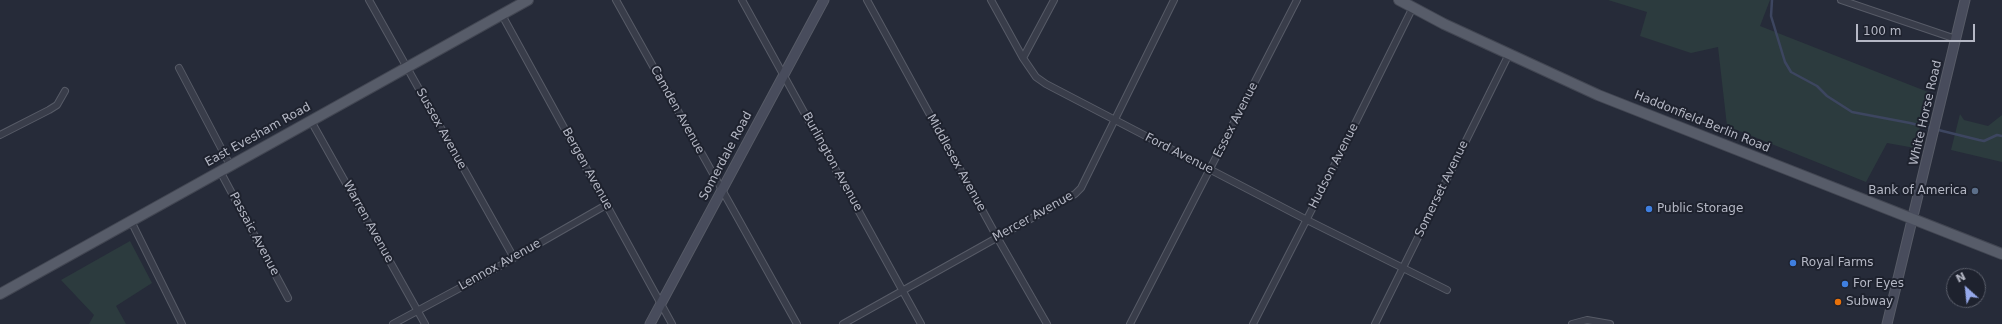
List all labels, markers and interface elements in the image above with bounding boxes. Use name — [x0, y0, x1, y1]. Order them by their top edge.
scale bar — [1858, 16, 1977, 42]
text: 100 m — [1863, 24, 1901, 38]
street label: White Horse Road — [1907, 59, 1945, 167]
street label: Camden Avenue — [647, 63, 707, 157]
street label: Essex Avenue — [1211, 80, 1261, 160]
street label: Sussex Avenue — [413, 86, 469, 172]
street label: Haddonfield-Berlin Road — [1632, 88, 1772, 156]
street label: East Evesham Road — [203, 100, 313, 170]
street label: Somerdale Road — [697, 109, 755, 203]
street label: Burlington Avenue — [799, 110, 865, 214]
street label: Middlesex Avenue — [923, 112, 989, 214]
street label: Hudson Avenue — [1306, 121, 1362, 211]
street label: Bergen Avenue — [559, 126, 615, 212]
street label: Ford Avenue — [1143, 131, 1215, 177]
street label: Somerset Avenue — [1412, 138, 1472, 240]
street label: Warren Avenue — [340, 179, 396, 265]
place label: Bank of America — [1868, 184, 1967, 198]
marker: Bank of America — [1970, 186, 1980, 196]
street label: Mercer Avenue — [990, 189, 1076, 245]
street label: Passaic Avenue — [226, 190, 282, 278]
place label: Public Storage — [1657, 202, 1743, 216]
marker: Public Storage — [1644, 204, 1654, 214]
street label: Lennox Avenue — [456, 237, 544, 293]
place label: Royal Farms — [1801, 256, 1874, 270]
marker: Royal Farms — [1788, 258, 1798, 268]
north arrow — [1946, 268, 1986, 308]
text: N — [1954, 270, 1968, 286]
place label: For Eyes — [1853, 277, 1904, 291]
marker: For Eyes — [1840, 279, 1850, 289]
place label: Subway — [1846, 295, 1893, 309]
marker: Subway — [1833, 297, 1843, 307]

